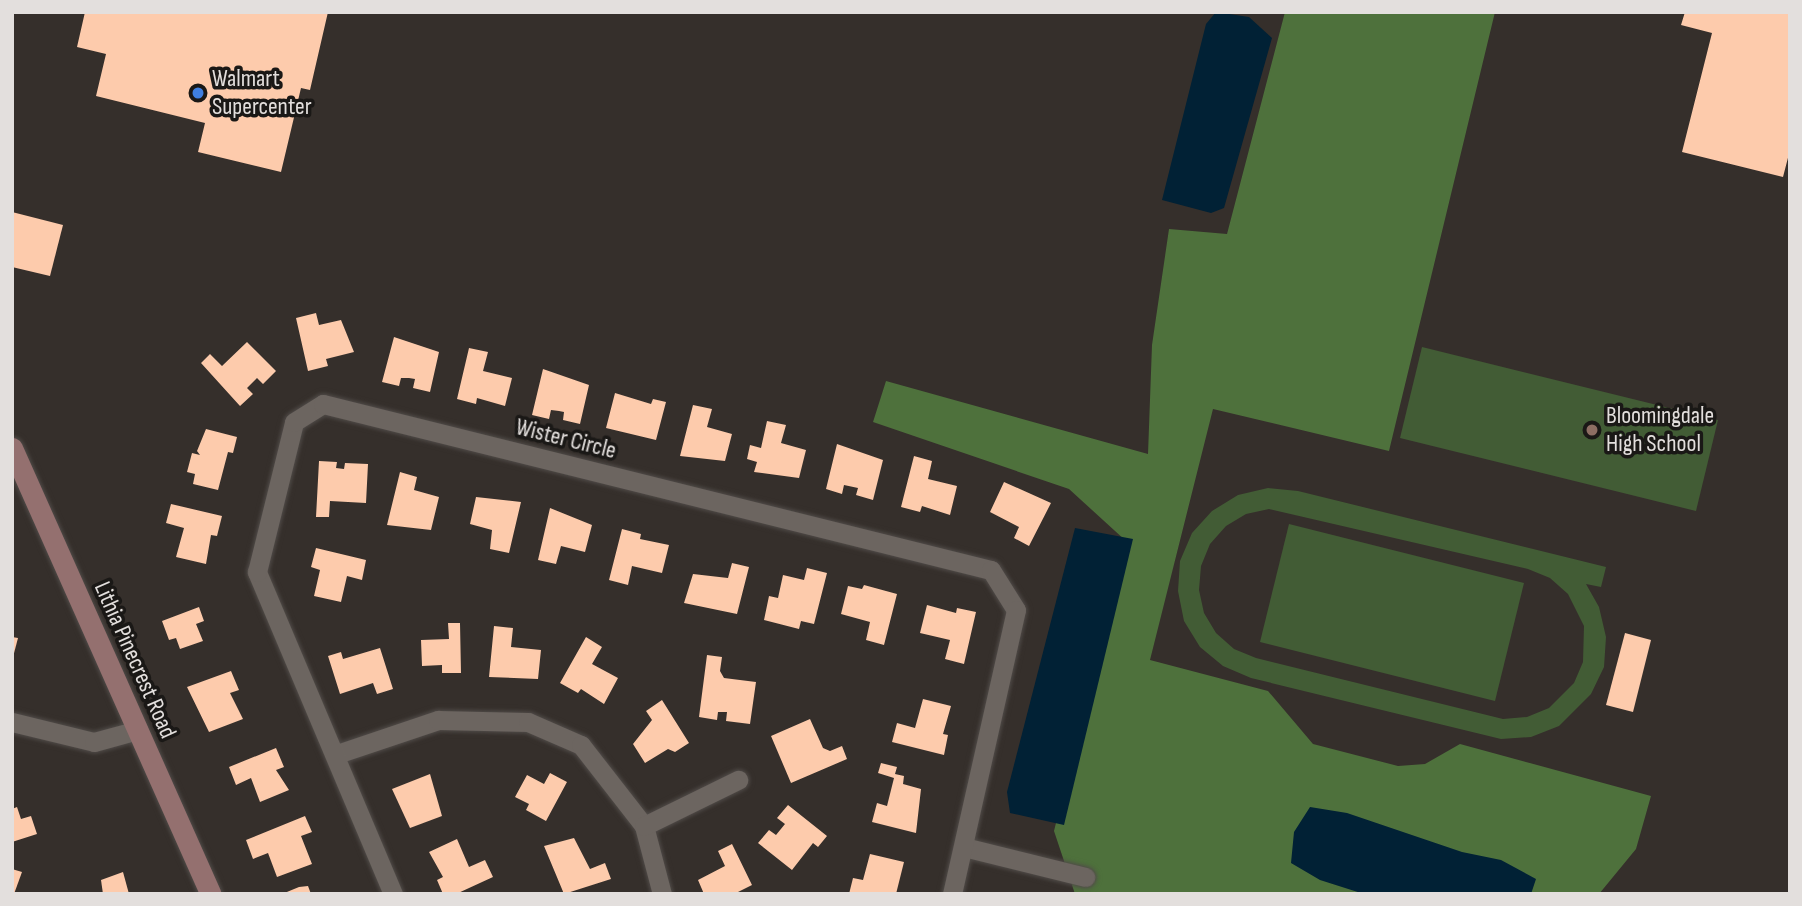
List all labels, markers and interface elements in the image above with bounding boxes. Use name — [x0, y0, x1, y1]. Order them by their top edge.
place label: Walmart Supercenter — [212, 65, 312, 121]
marker: Walmart Supercenter — [190, 85, 206, 101]
place label: Bloomingdale High School — [1606, 402, 1714, 458]
street label: Wister Circle — [513, 413, 619, 465]
marker: Bloomingdale High School — [1584, 422, 1600, 438]
street label: Lithia Pinecrest Road — [88, 577, 182, 743]

